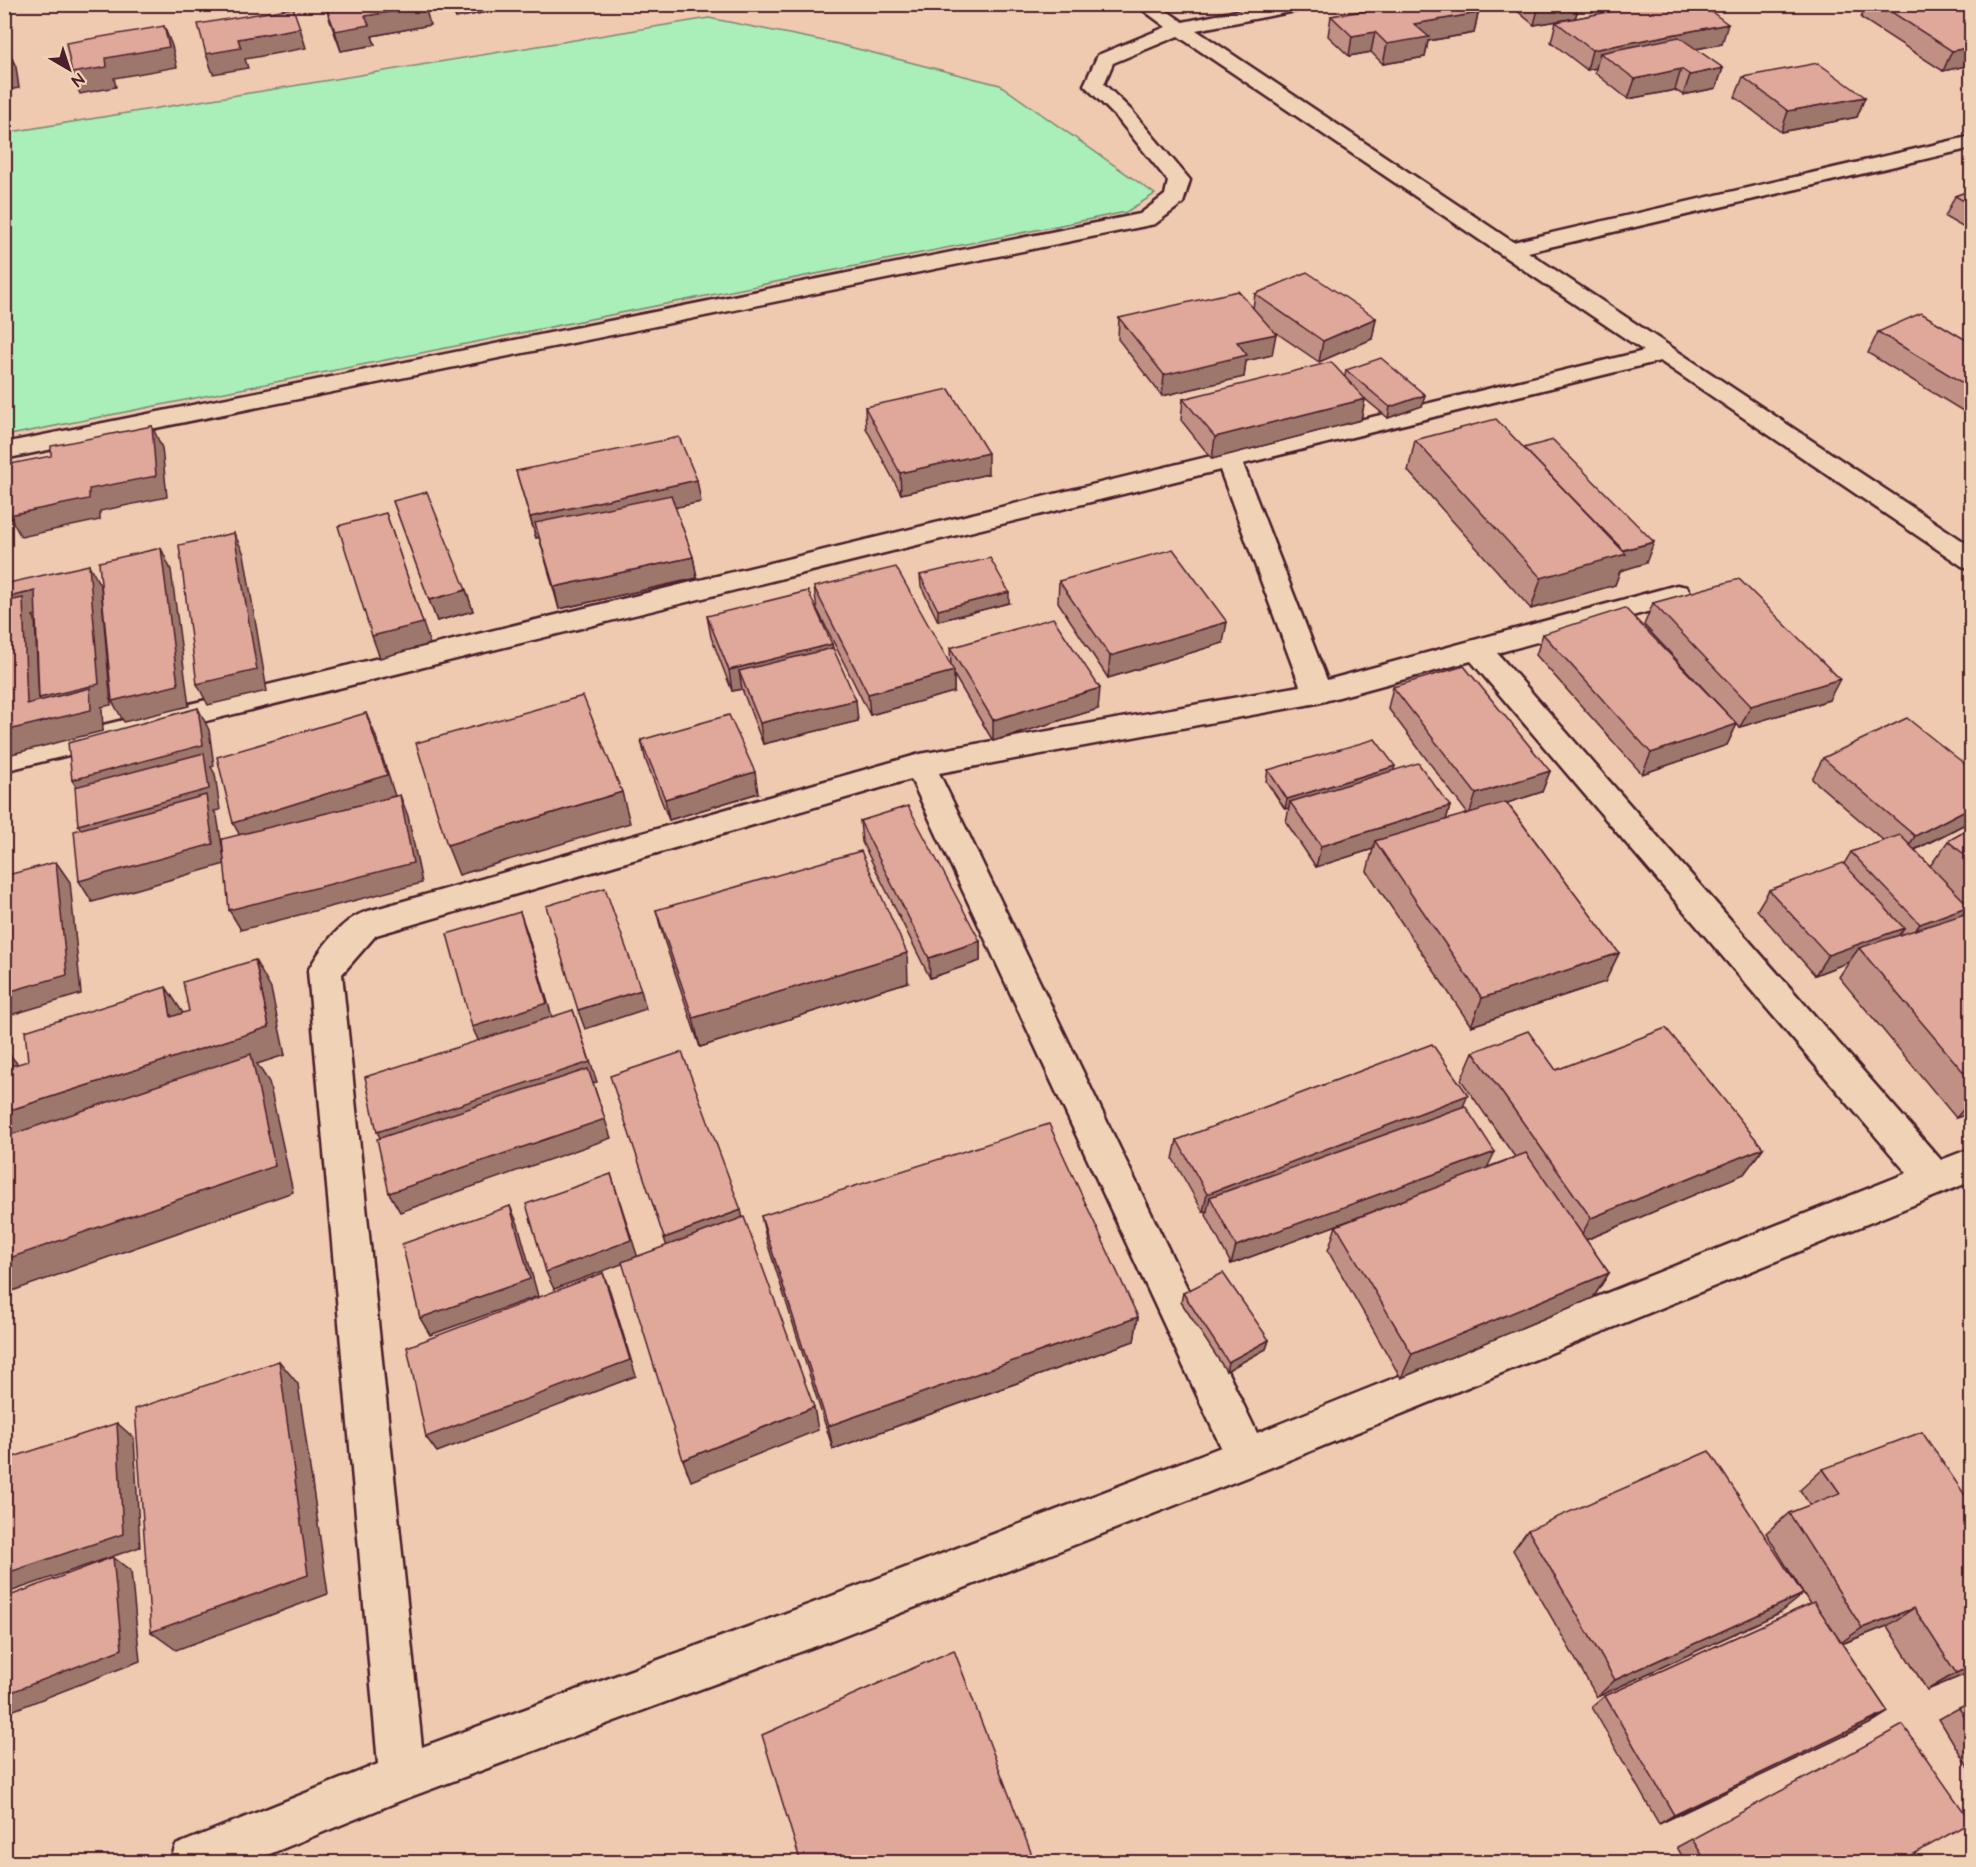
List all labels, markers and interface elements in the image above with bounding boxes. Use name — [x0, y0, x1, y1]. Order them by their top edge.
north arrow — [39, 39, 99, 99]
text: N — [67, 68, 89, 92]

